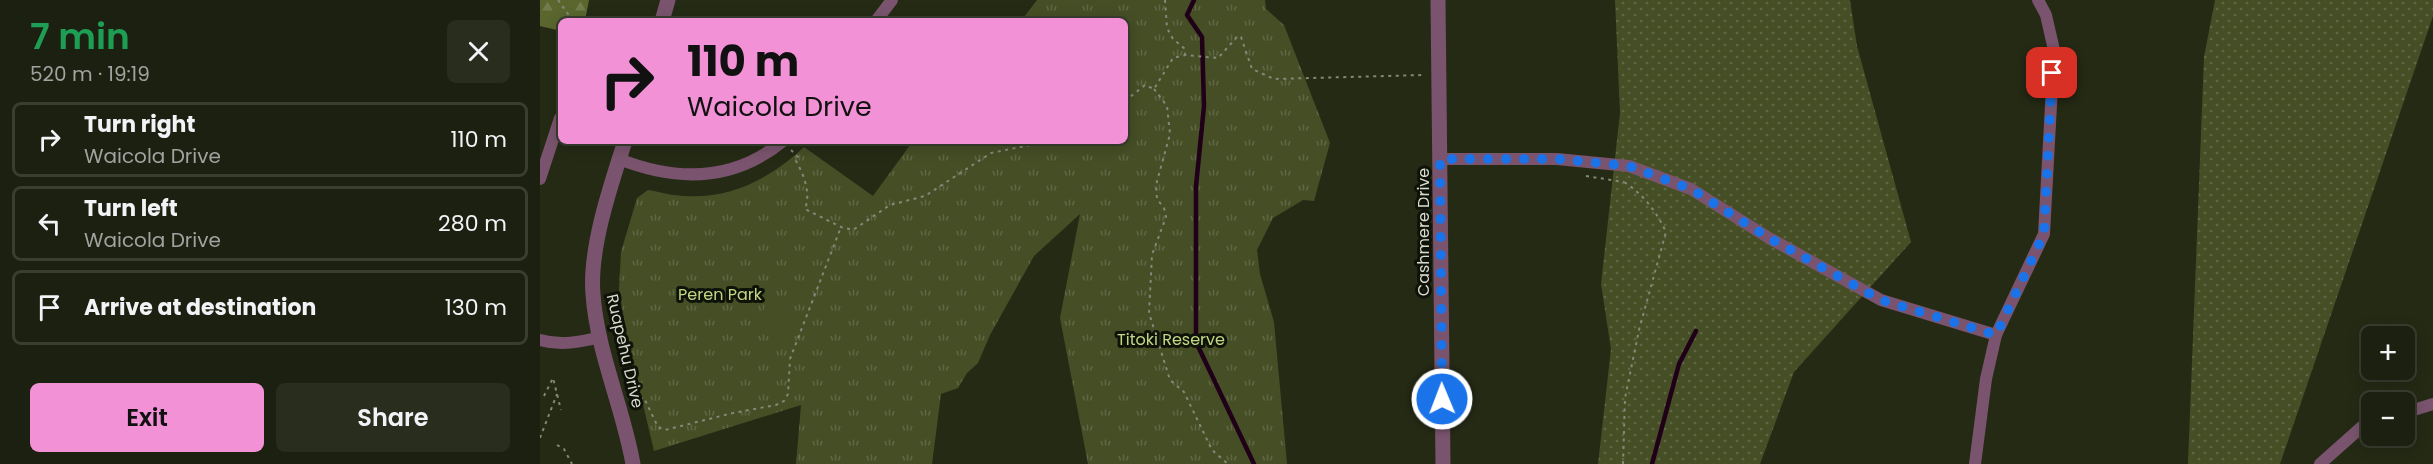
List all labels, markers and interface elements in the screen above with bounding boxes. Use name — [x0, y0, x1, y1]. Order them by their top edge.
text: 7 min — [30, 11, 130, 62]
button: close — [447, 20, 510, 83]
text: 110 m — [687, 32, 799, 91]
icon: right — [588, 42, 666, 120]
pin — [2026, 47, 2077, 98]
icon: arrive — [2035, 56, 2068, 89]
text: 520 m · 19:19 — [30, 60, 150, 88]
text: Waicola Drive — [687, 88, 872, 125]
text: Turn right — [84, 109, 195, 140]
icon: right — [33, 123, 66, 156]
text: 110 m — [451, 124, 507, 155]
text: Waicola Drive — [84, 142, 221, 170]
street label: Cashmere Drive — [1412, 168, 1435, 296]
text: Turn left — [84, 193, 178, 224]
icon: left — [33, 207, 66, 240]
text: 280 m — [438, 208, 507, 239]
text: Waicola Drive — [84, 226, 221, 254]
park label: Peren Park — [678, 283, 763, 306]
icon: arrive — [33, 291, 66, 324]
text: Arrive at destination — [84, 292, 316, 323]
text: 130 m — [445, 292, 507, 323]
street label: Ruapehu Drive — [601, 292, 649, 410]
map controls — [2361, 326, 2415, 446]
button: + — [2361, 326, 2415, 380]
park label: Titoki Reserve — [1117, 328, 1225, 351]
position arrow — [1410, 367, 1474, 431]
button: Exit — [30, 383, 264, 452]
button: Share — [276, 383, 510, 452]
button: − — [2361, 392, 2415, 446]

